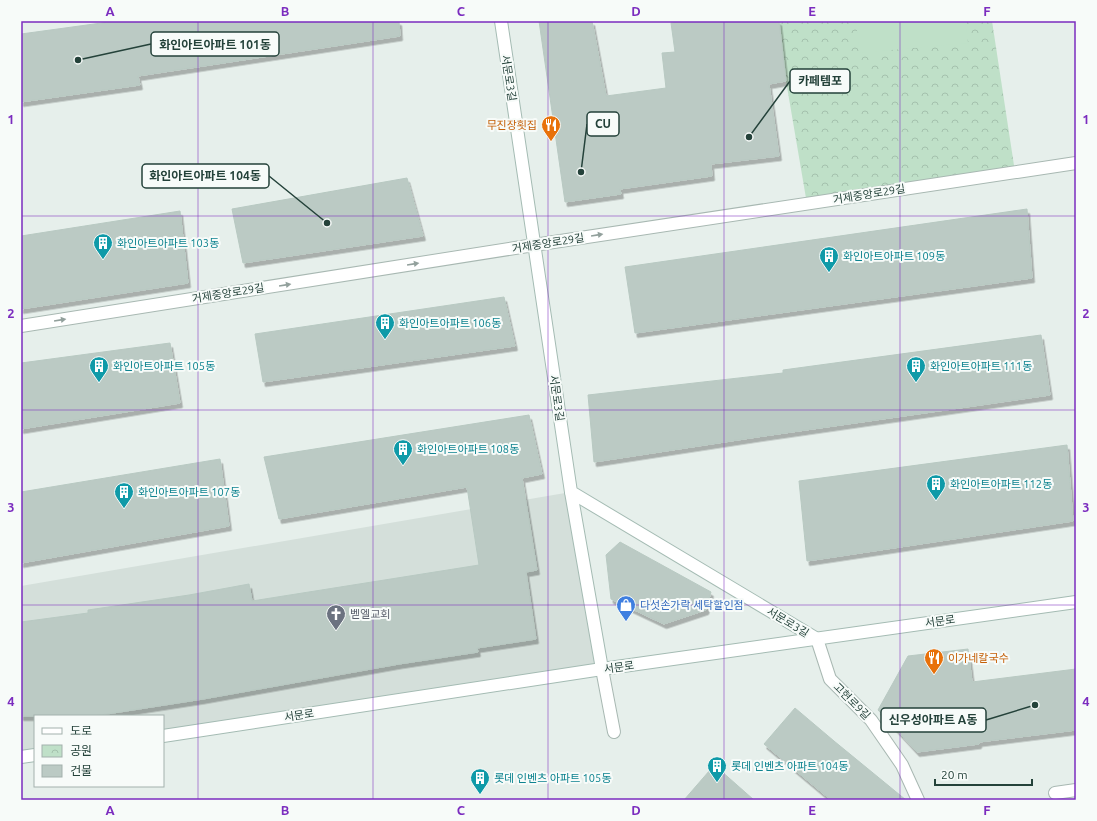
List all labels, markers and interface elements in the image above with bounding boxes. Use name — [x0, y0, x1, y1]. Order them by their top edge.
text: A — [105, 4, 115, 18]
text: B — [281, 4, 290, 18]
text: C — [457, 4, 466, 18]
text: D — [631, 4, 641, 18]
text: E — [808, 4, 816, 18]
text: F — [983, 4, 991, 18]
callout: 화인아트아파트 101동 — [151, 32, 279, 56]
text: 화인아트아파트 101동 — [159, 38, 271, 51]
street label: 서문로3길 — [499, 54, 519, 102]
callout: 카페템포 — [790, 69, 850, 93]
text: 카페템포 — [798, 74, 842, 87]
text: 1 — [7, 112, 15, 126]
callout: CU — [587, 112, 619, 136]
text: 1 — [1082, 112, 1090, 126]
restaurant icon: 무진장횟집 — [540, 114, 562, 142]
text: CU — [595, 117, 611, 130]
place label: 무진장횟집 — [486, 119, 537, 131]
callout: 화인아트아파트 104동 — [142, 164, 269, 188]
text: 화인아트아파트 104동 — [149, 169, 261, 182]
street label: 거제중앙로29길 — [832, 182, 906, 206]
street label: 거제중앙로29길 — [511, 231, 585, 255]
building icon: 화인아트아파트 103동 — [92, 232, 114, 260]
one-way arrow — [591, 232, 603, 238]
place label: 화인아트아파트 103동 — [117, 237, 219, 249]
building icon: 화인아트아파트 109동 — [818, 245, 840, 273]
place label: 화인아트아파트 109동 — [843, 250, 945, 262]
one-way arrow — [407, 261, 419, 267]
street label: 거제중앙로29길 — [191, 281, 265, 305]
one-way arrow — [279, 281, 291, 287]
text: 2 — [7, 306, 15, 320]
text: 2 — [1082, 306, 1090, 320]
building icon: 화인아트아파트 106동 — [374, 312, 396, 340]
one-way arrow — [53, 317, 66, 323]
place label: 화인아트아파트 106동 — [399, 317, 501, 329]
building icon: 화인아트아파트 105동 — [88, 355, 110, 383]
building icon: 화인아트아파트 111동 — [905, 355, 927, 383]
place label: 화인아트아파트 105동 — [113, 360, 215, 372]
place label: 화인아트아파트 111동 — [930, 360, 1032, 372]
street label: 서문로3길 — [548, 374, 566, 422]
building icon: 화인아트아파트 108동 — [392, 438, 414, 466]
place label: 화인아트아파트 108동 — [417, 443, 519, 455]
building icon: 화인아트아파트 112동 — [925, 473, 947, 501]
place label: 화인아트아파트 112동 — [950, 478, 1052, 490]
building icon: 화인아트아파트 107동 — [113, 481, 135, 509]
place label: 화인아트아파트 107동 — [138, 486, 240, 498]
text: 3 — [7, 500, 15, 514]
text: 3 — [1082, 500, 1090, 514]
shop icon: 다섯손가락 세탁할인점 — [615, 594, 637, 622]
place label: 다섯손가락 세탁할인점 — [640, 599, 744, 611]
church icon: 벧엘교회 — [325, 603, 347, 631]
street label: 서문로3길 — [765, 605, 811, 639]
place label: 벧엘교회 — [350, 608, 390, 620]
street label: 서문로 — [924, 613, 956, 629]
restaurant icon: 이가네칼국수 — [923, 647, 945, 675]
place label: 이가네칼국수 — [948, 652, 1009, 664]
street label: 서문로 — [603, 659, 635, 675]
street label: 고현로9길 — [831, 680, 873, 722]
text: 4 — [7, 694, 15, 708]
text: 4 — [1082, 694, 1090, 708]
street label: 서문로 — [283, 707, 315, 723]
callout: 신우성아파트 A동 — [881, 708, 986, 732]
text: 신우성아파트 A동 — [889, 713, 977, 726]
legend — [34, 715, 164, 787]
text: 도로 — [70, 724, 92, 737]
text: 공원 — [70, 744, 92, 757]
building icon: 롯데 인벤츠 아파트 104동 — [706, 755, 728, 783]
place label: 롯데 인벤츠 아파트 104동 — [731, 760, 848, 772]
scale bar — [935, 761, 1032, 787]
text: 건물 — [70, 764, 92, 777]
building icon: 롯데 인벤츠 아파트 105동 — [469, 767, 491, 795]
text: 20 m — [941, 768, 968, 781]
place label: 롯데 인벤츠 아파트 105동 — [494, 772, 611, 784]
text: A — [105, 803, 115, 817]
text: B — [281, 803, 290, 817]
text: C — [457, 803, 466, 817]
text: D — [631, 803, 641, 817]
text: E — [808, 803, 816, 817]
text: F — [983, 803, 991, 817]

